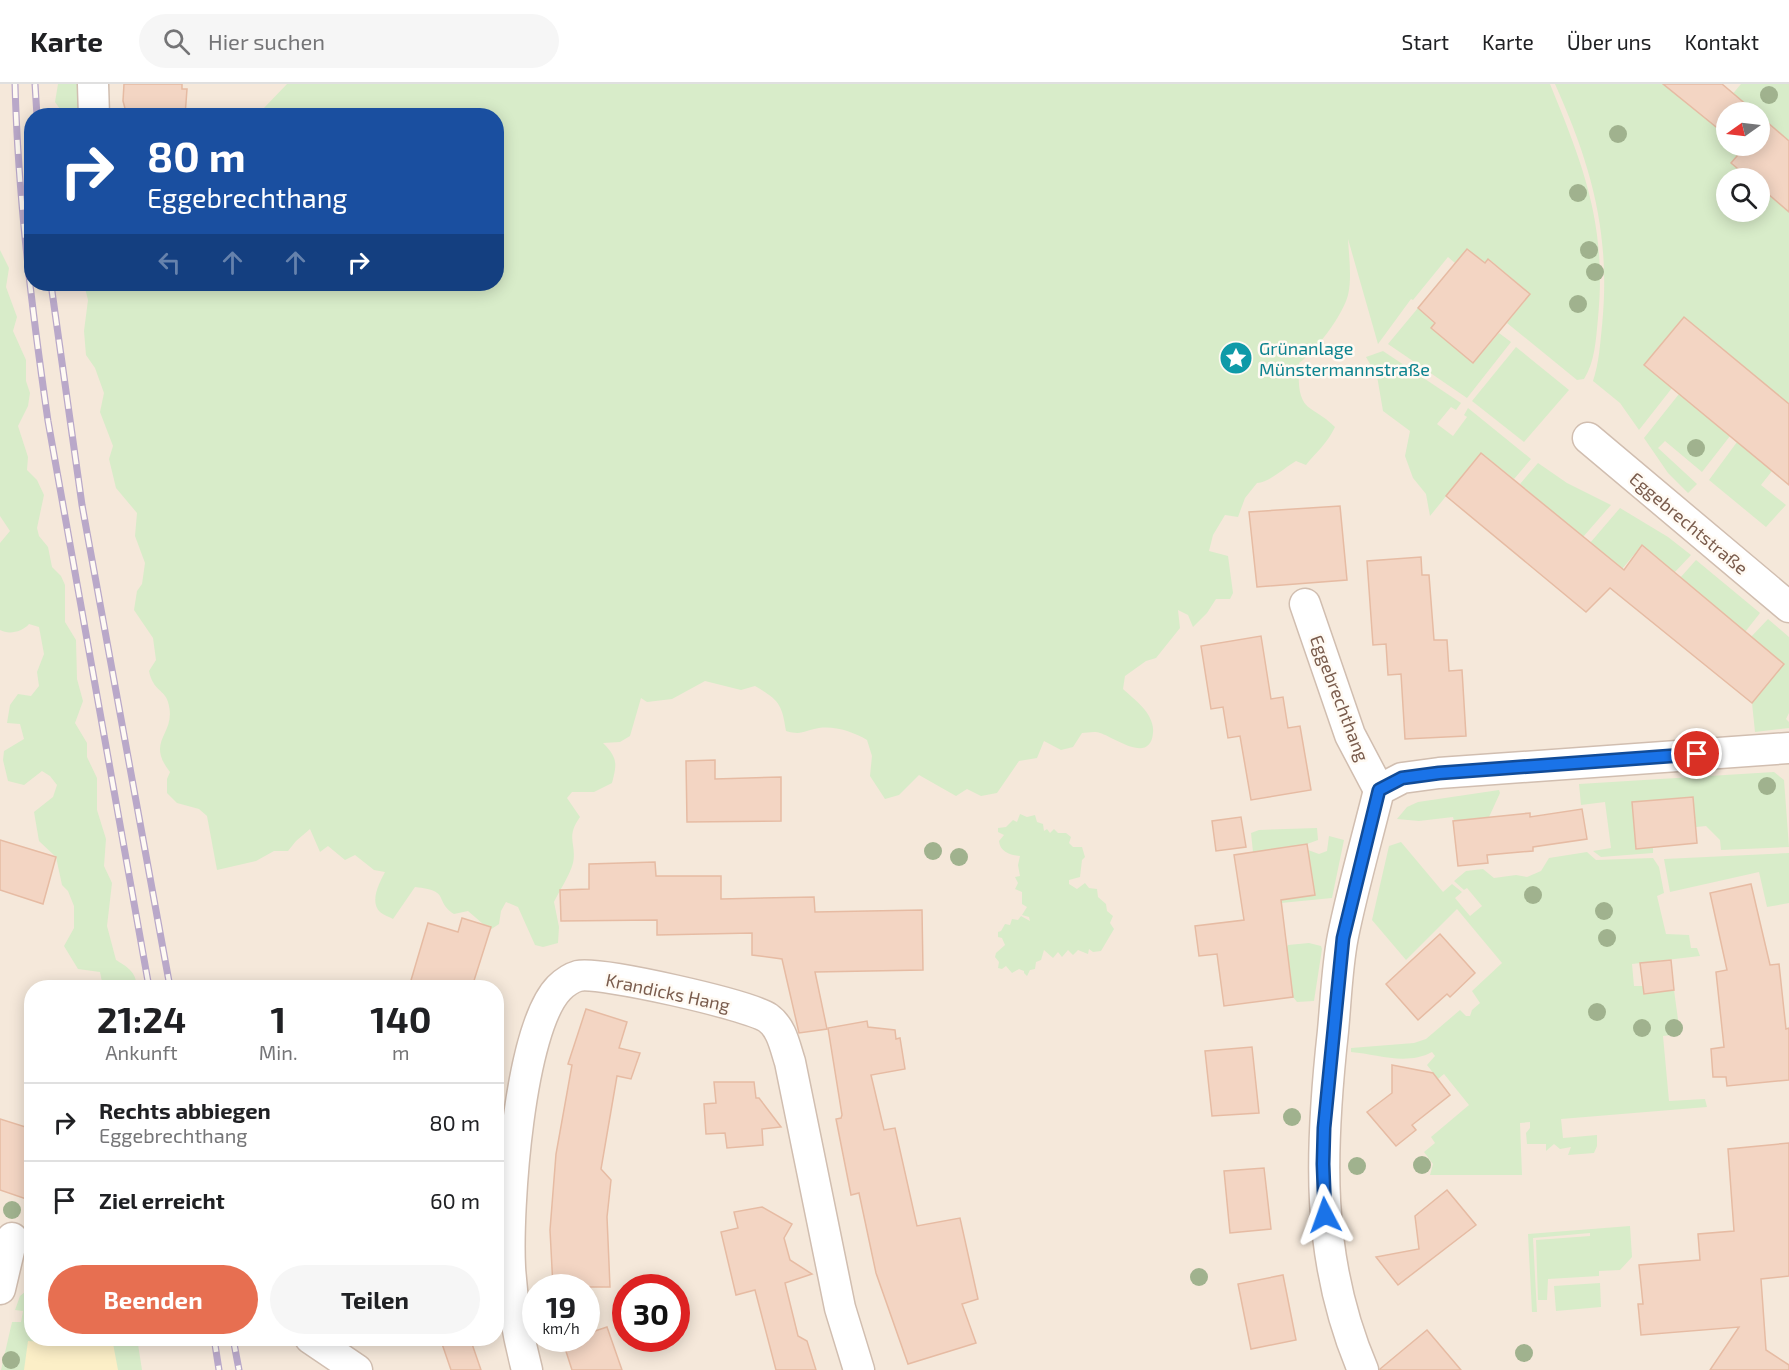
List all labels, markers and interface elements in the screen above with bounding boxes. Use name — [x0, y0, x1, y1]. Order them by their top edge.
search box — [139, 14, 559, 68]
text: Karte — [30, 24, 103, 58]
icon: search — [160, 25, 193, 58]
text: Hier suchen — [208, 28, 325, 54]
text: Start — [1402, 29, 1449, 54]
text: Karte — [1482, 29, 1534, 54]
text: Über uns — [1567, 29, 1652, 54]
text: Kontakt — [1685, 29, 1759, 54]
north arrow — [1716, 102, 1770, 156]
map controls — [1716, 102, 1770, 222]
text: 80 m — [147, 130, 246, 180]
icon: right — [48, 132, 126, 210]
button: search — [1716, 168, 1770, 222]
text: Eggebrechthang — [147, 181, 347, 213]
icon: left — [153, 246, 186, 279]
icon: ahead — [216, 246, 249, 279]
icon: ahead — [279, 246, 312, 279]
icon: right — [342, 246, 375, 279]
place label: Grünanlage Münstermannstraße — [1259, 337, 1430, 380]
place icon: Grünanlage Münstermannstraße — [1218, 340, 1254, 376]
street label: Eggebrechtstraße — [1625, 467, 1753, 579]
street label: Eggebrechthang — [1306, 632, 1374, 764]
pin — [1671, 728, 1722, 779]
icon: arrive — [1680, 737, 1713, 770]
street label: Krandicks Hang — [604, 968, 732, 1016]
text: 21:24 — [97, 997, 186, 1040]
text: 1 — [270, 997, 286, 1040]
text: 140 — [370, 997, 431, 1040]
text: Ankunft — [105, 1040, 178, 1064]
text: Min. — [259, 1040, 298, 1064]
text: m — [392, 1040, 410, 1064]
text: Rechts abbiegen — [99, 1097, 271, 1123]
icon: right — [48, 1106, 81, 1139]
text: 80 m — [429, 1109, 480, 1135]
text: Eggebrechthang — [99, 1123, 247, 1147]
position arrow — [1293, 1183, 1357, 1247]
icon: arrive — [48, 1184, 81, 1217]
text: Ziel erreicht — [99, 1187, 225, 1213]
text: 60 m — [430, 1187, 480, 1213]
button: Beenden — [48, 1265, 258, 1334]
button: Teilen — [270, 1265, 480, 1334]
speed limit sign: 30 — [612, 1274, 690, 1352]
text: 19 — [546, 1288, 576, 1324]
text: km/h — [542, 1319, 580, 1337]

